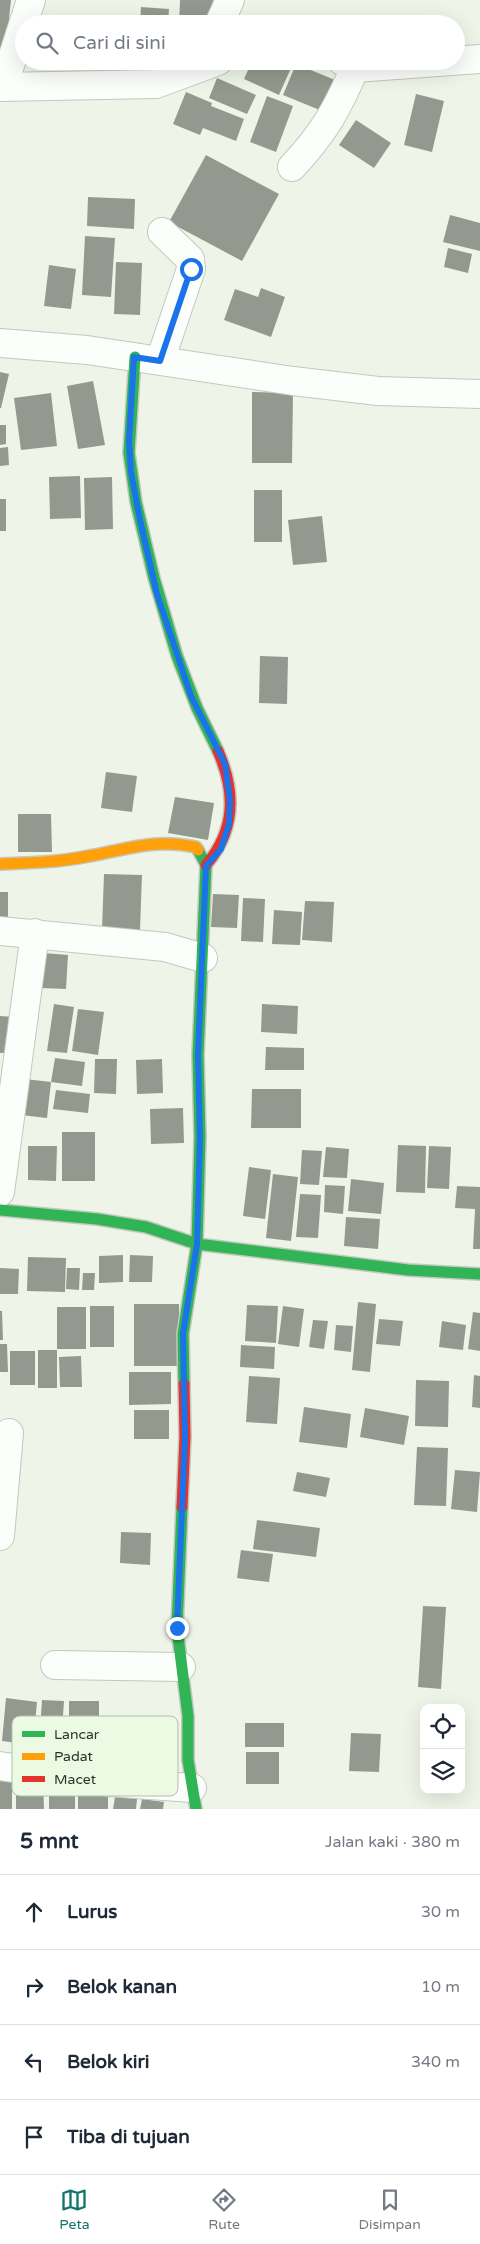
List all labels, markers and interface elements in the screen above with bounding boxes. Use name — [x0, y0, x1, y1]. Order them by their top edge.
search box — [15, 15, 465, 70]
icon: search — [33, 29, 61, 57]
text: Cari di sini — [73, 32, 166, 54]
route start — [180, 258, 203, 281]
route end — [166, 1617, 189, 1640]
map controls — [420, 1704, 465, 1794]
button: locate — [420, 1704, 465, 1749]
legend — [12, 1716, 178, 1796]
text: Lancar — [54, 1726, 100, 1743]
text: Padat — [54, 1748, 93, 1765]
button: layers — [420, 1749, 465, 1794]
text: Macet — [54, 1771, 97, 1788]
text: 5 mnt — [20, 1829, 79, 1854]
text: Jalan kaki · 380 m — [325, 1832, 460, 1852]
icon: ahead — [20, 1898, 48, 1926]
text: Lurus — [67, 1901, 117, 1923]
text: 30 m — [421, 1902, 460, 1922]
icon: right — [20, 1973, 48, 2001]
text: Belok kanan — [67, 1976, 177, 1998]
text: 10 m — [421, 1977, 460, 1997]
icon: left — [20, 2048, 48, 2076]
text: Belok kiri — [67, 2051, 150, 2073]
text: 340 m — [411, 2052, 460, 2072]
icon: arrive — [20, 2123, 48, 2151]
text: Tiba di tujuan — [67, 2126, 190, 2148]
tab: Peta — [59, 2186, 90, 2233]
tab: Rute — [208, 2186, 240, 2233]
tab: Disimpan — [359, 2186, 421, 2233]

